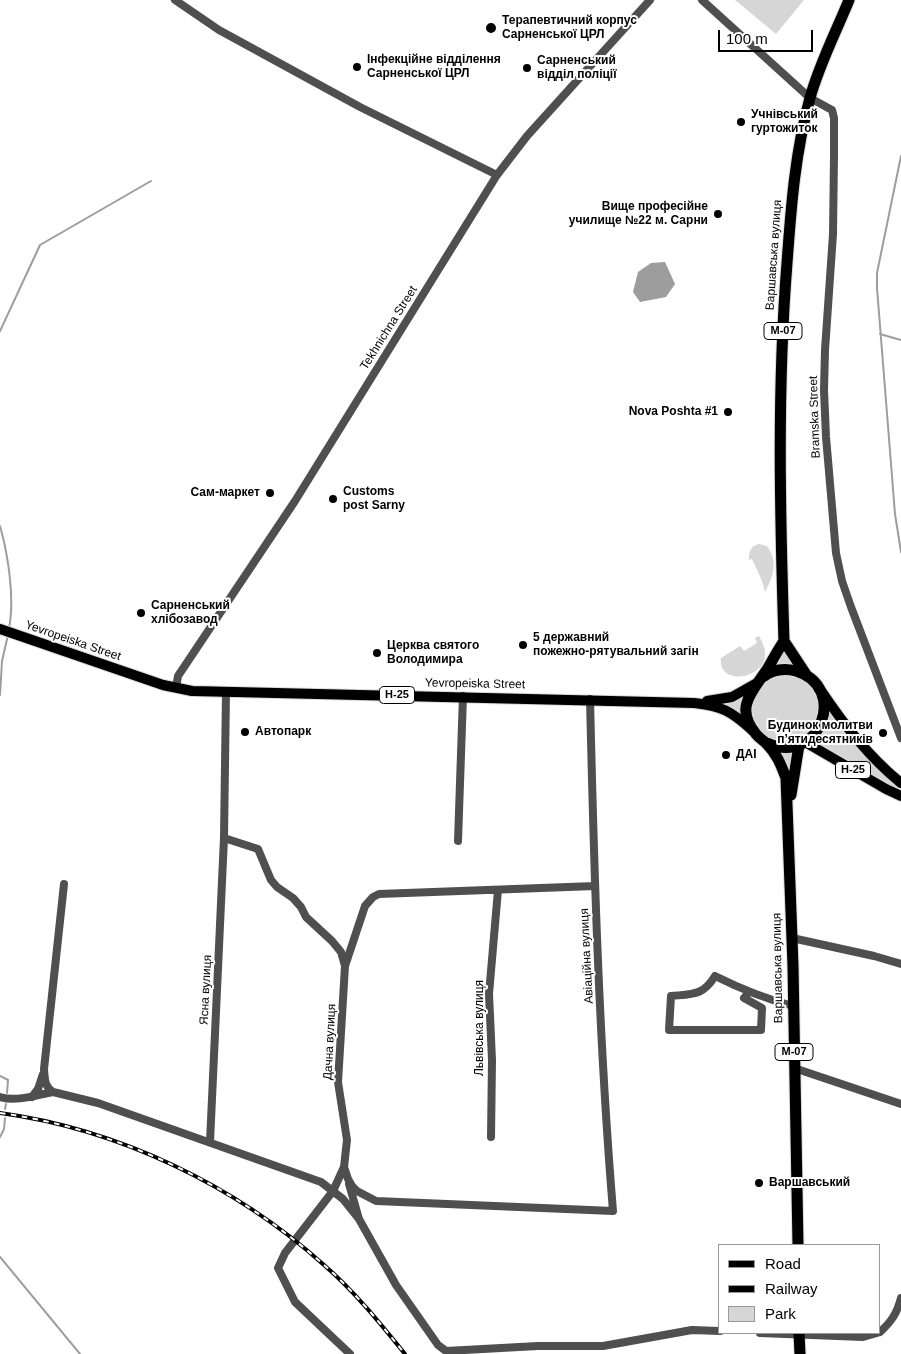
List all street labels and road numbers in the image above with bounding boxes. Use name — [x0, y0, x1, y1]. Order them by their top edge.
street label: Варшавська вулиця — [763, 199, 785, 311]
street label: Tekhnichna Street — [357, 283, 421, 373]
road number: М-07 — [764, 322, 802, 340]
street label: Bramska Street — [806, 375, 824, 459]
street label: Yevropeiska Street — [23, 618, 123, 664]
street label: Yevropeiska Street — [425, 676, 525, 692]
road number: Н-25 — [380, 686, 414, 704]
road number: Н-25 — [836, 762, 870, 778]
street label: Авіаційна вулиця — [577, 908, 597, 1004]
street label: Варшавська вулиця — [770, 913, 786, 1023]
street label: Ясна вулиця — [197, 955, 215, 1025]
street label: Львівська вулиця — [473, 980, 487, 1076]
street label: Дачна вулиця — [321, 1004, 339, 1080]
road number: М-07 — [775, 1044, 813, 1060]

